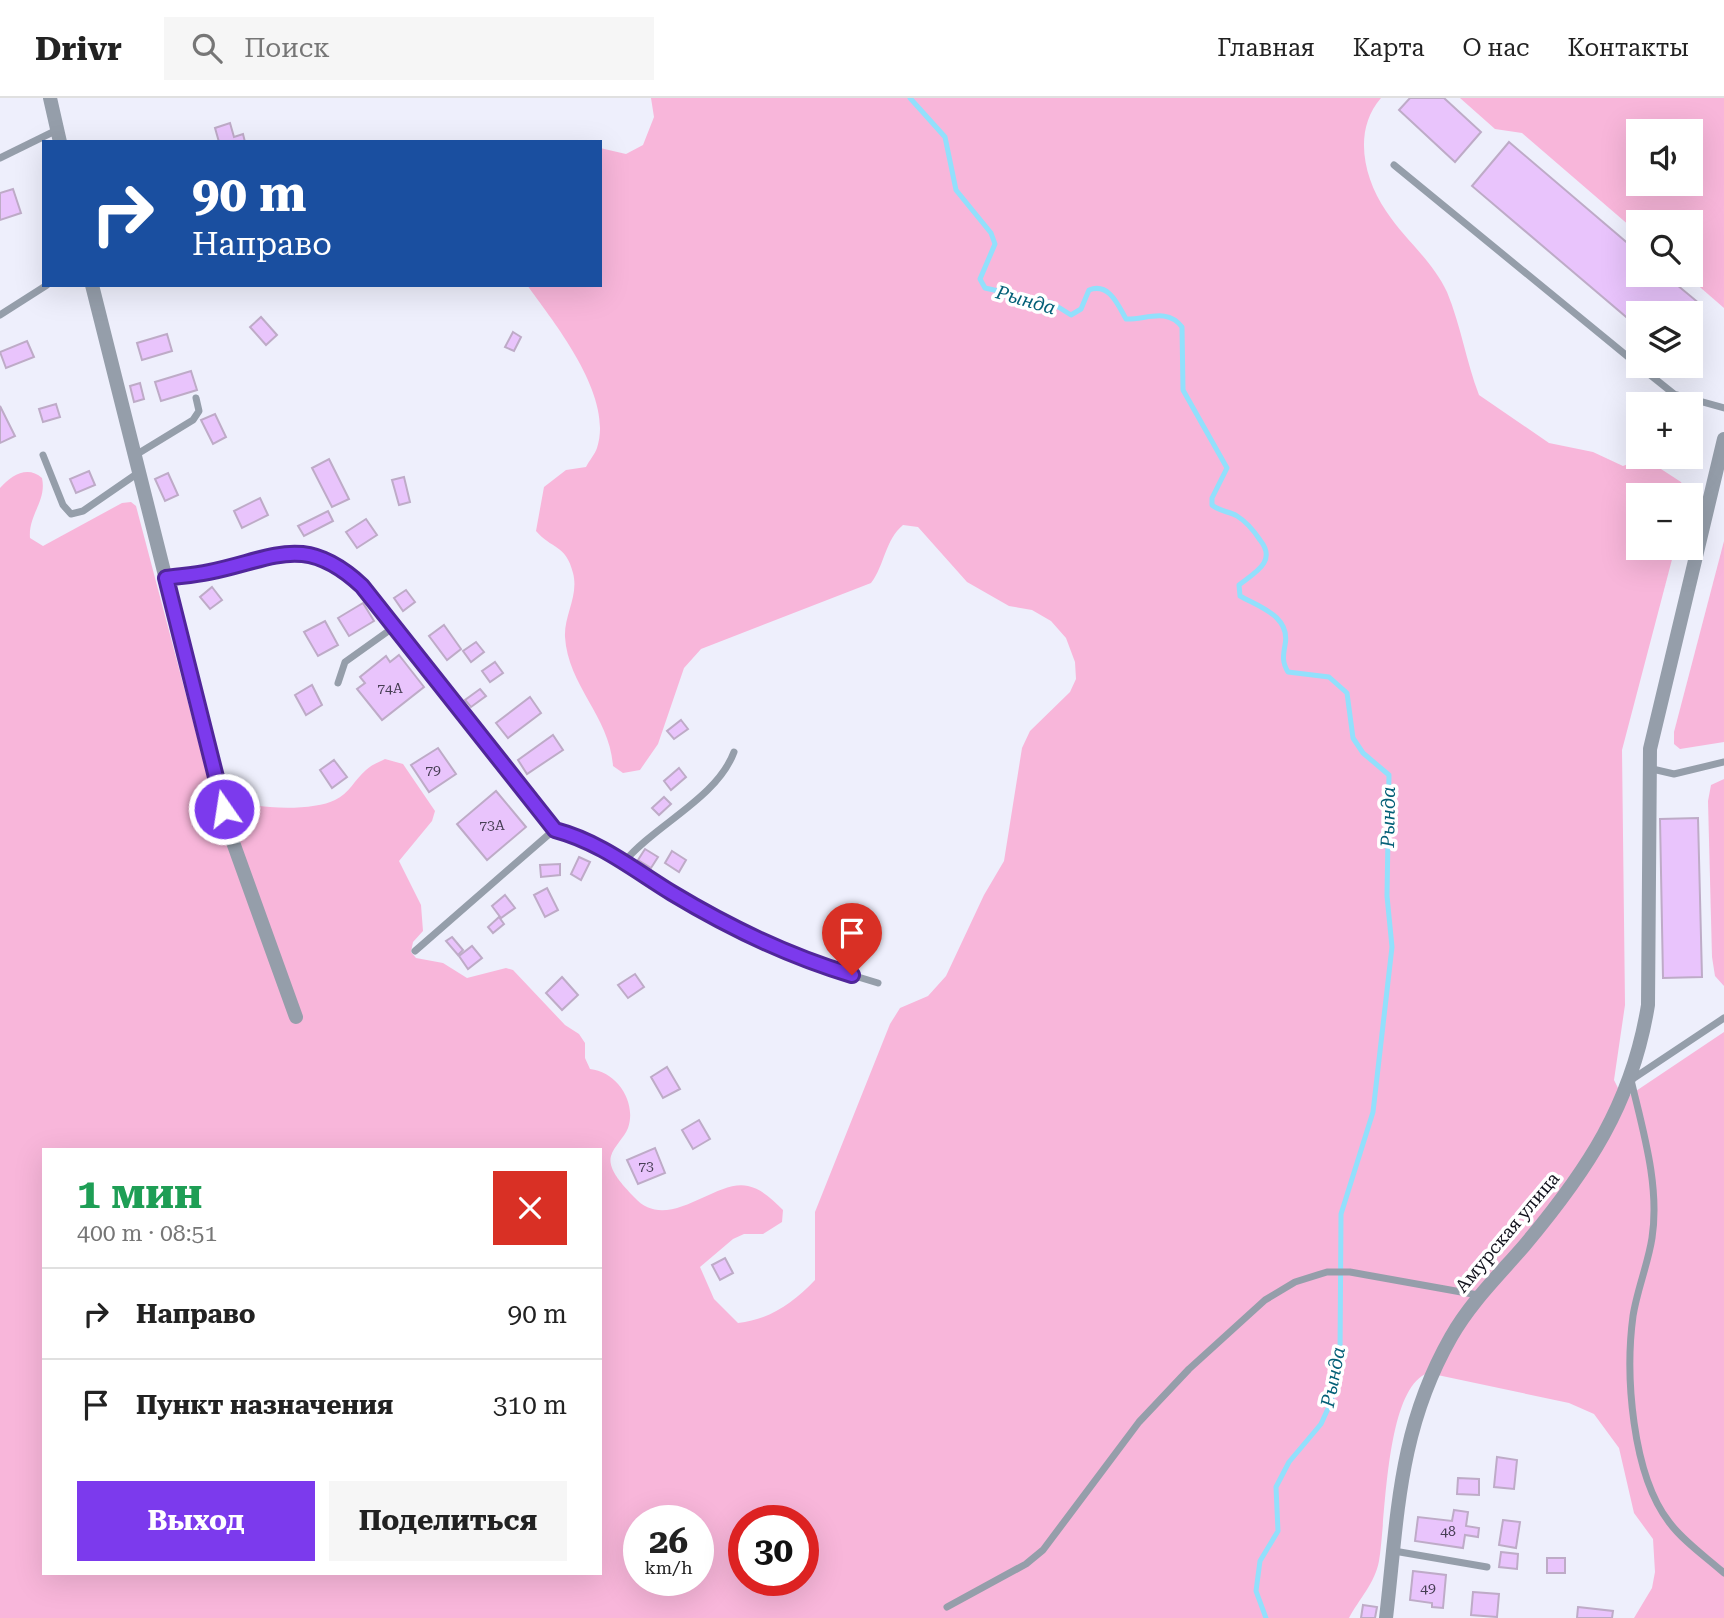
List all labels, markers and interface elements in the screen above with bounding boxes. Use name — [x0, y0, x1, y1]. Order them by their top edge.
search box — [164, 17, 654, 80]
text: Drivr — [35, 29, 122, 68]
icon: search — [188, 29, 226, 67]
text: Поиск — [244, 33, 330, 63]
text: Главная — [1217, 34, 1315, 62]
text: Карта — [1353, 34, 1424, 62]
text: О нас — [1462, 34, 1529, 62]
text: Контакты — [1567, 34, 1689, 62]
map controls — [1626, 119, 1703, 560]
button: sound — [1626, 119, 1703, 196]
text: 90 m — [192, 166, 307, 223]
icon: right — [77, 168, 168, 259]
button: search — [1626, 210, 1703, 287]
text: Направо — [192, 225, 332, 263]
water label: Рында — [992, 280, 1059, 319]
button: layers — [1626, 301, 1703, 378]
button: + — [1626, 392, 1703, 469]
button: − — [1626, 483, 1703, 560]
house number: 74А — [377, 680, 403, 696]
house number: 79 — [425, 762, 441, 778]
position arrow — [187, 772, 261, 846]
water label: Рында — [1376, 786, 1400, 849]
house number: 73А — [479, 817, 505, 833]
pin — [822, 903, 882, 975]
icon: arrive — [833, 914, 871, 952]
house number: 73 — [638, 1158, 654, 1174]
street label: Амурская улица — [1451, 1168, 1563, 1296]
text: 1 мин — [77, 1169, 202, 1218]
button: close — [493, 1171, 567, 1245]
text: 400 m · 08:51 — [77, 1220, 217, 1247]
icon: right — [77, 1295, 115, 1333]
text: Направо — [136, 1299, 256, 1329]
text: 90 m — [508, 1299, 567, 1329]
water label: Рында — [1316, 1345, 1350, 1410]
icon: arrive — [77, 1386, 115, 1424]
text: Пункт назначения — [136, 1390, 393, 1420]
text: 310 m — [493, 1390, 567, 1420]
button: Выход — [77, 1481, 315, 1561]
button: Поделиться — [329, 1481, 567, 1561]
speed limit sign: 30 — [728, 1505, 819, 1596]
text: 26 — [649, 1521, 688, 1562]
house number: 48 — [1440, 1523, 1456, 1539]
text: km/h — [644, 1557, 693, 1578]
house number: 49 — [1420, 1580, 1436, 1596]

